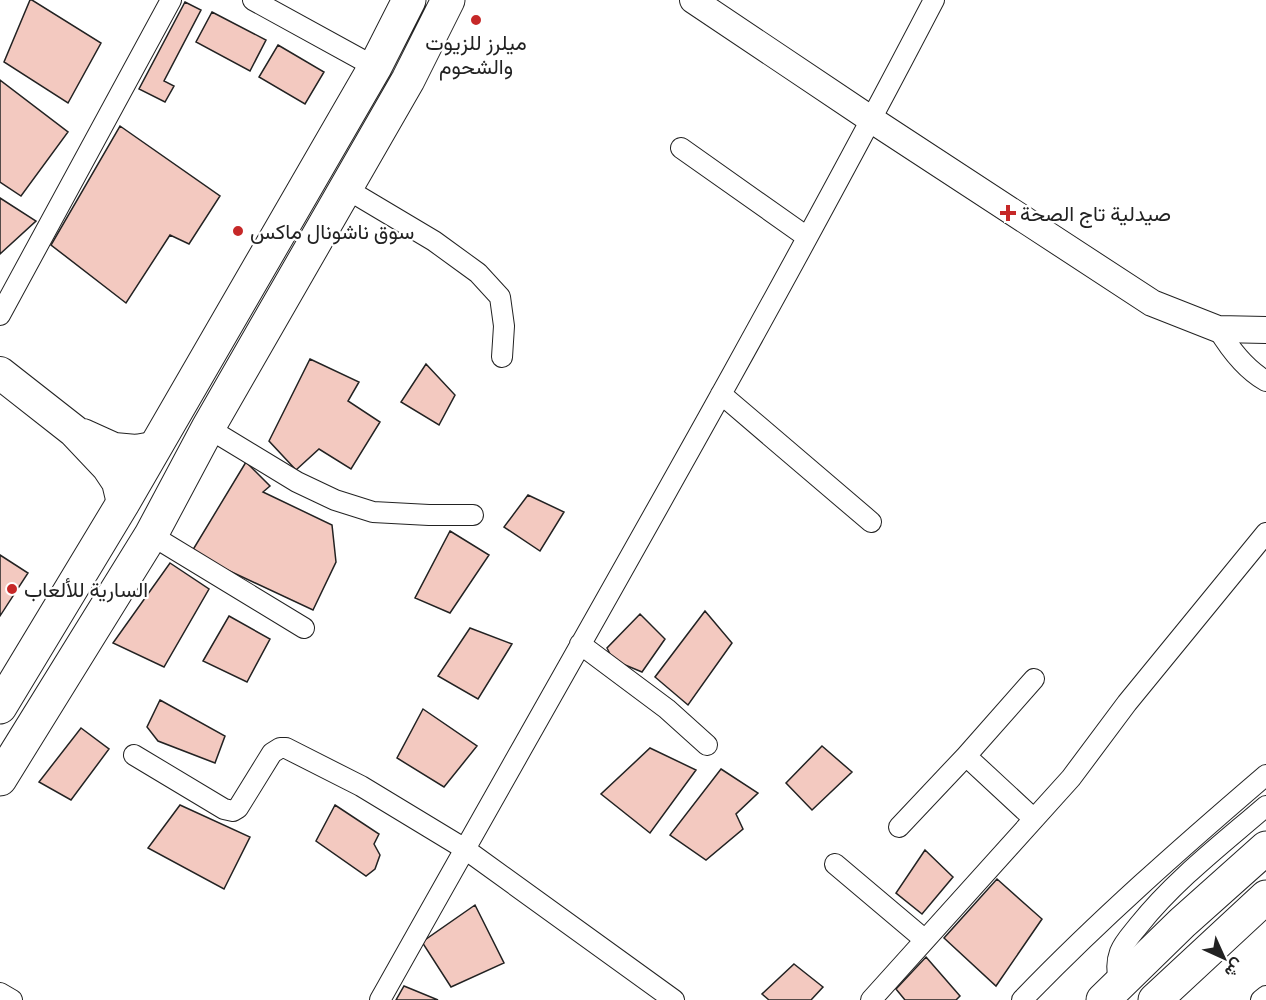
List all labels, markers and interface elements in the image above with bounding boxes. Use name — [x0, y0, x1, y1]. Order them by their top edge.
marker: ميلرز للزيوت والشحوم — [469, 13, 483, 27]
place label: ميلرز للزيوت والشحوم — [425, 28, 527, 81]
place label: صيدلية تاج الصحة — [1020, 199, 1171, 228]
marker: صيدلية تاج الصحة — [1001, 206, 1015, 220]
place label: سوق ناشونال ماكس — [250, 217, 414, 246]
marker: سوق ناشونال ماكس — [231, 224, 245, 238]
place label: السارية للألعاب — [24, 575, 148, 604]
marker: السارية للألعاب — [5, 582, 19, 596]
north arrow — [1194, 928, 1254, 988]
text: ش — [1220, 954, 1249, 983]

